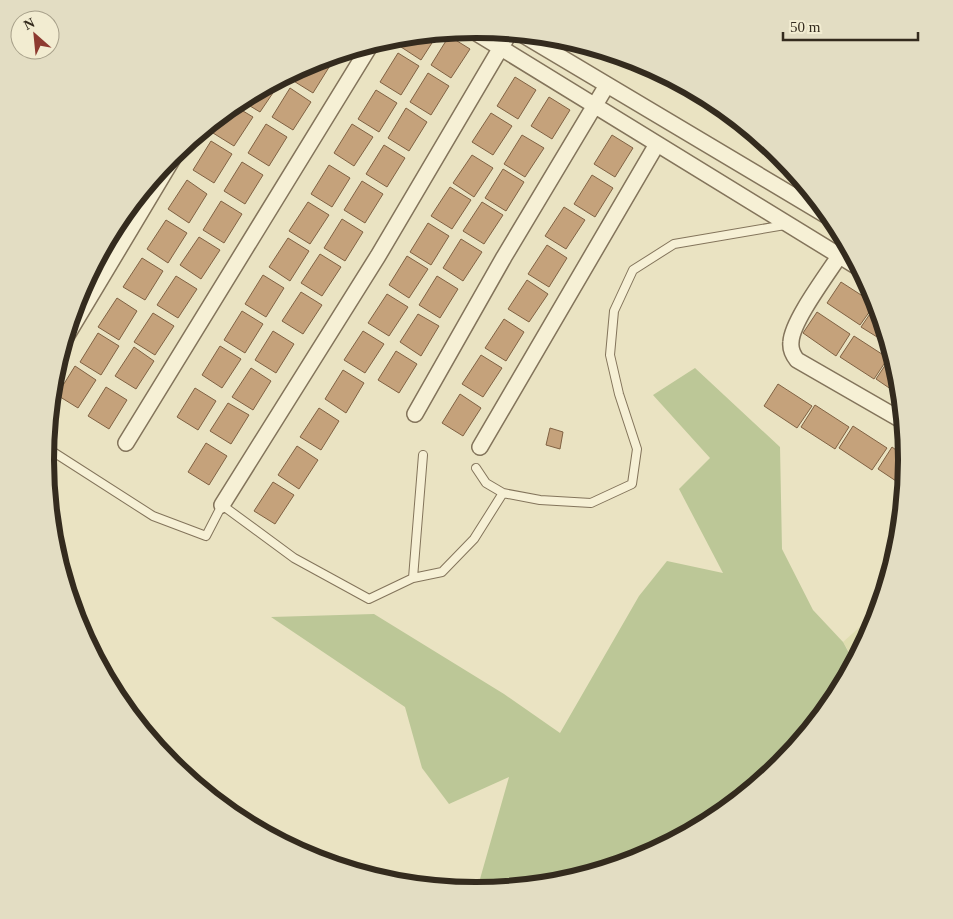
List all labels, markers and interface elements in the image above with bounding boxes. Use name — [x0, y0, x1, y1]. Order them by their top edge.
north arrow — [10, 10, 60, 60]
scale bar — [783, 10, 918, 42]
text: N — [21, 15, 37, 33]
text: 50 m — [790, 19, 821, 35]

